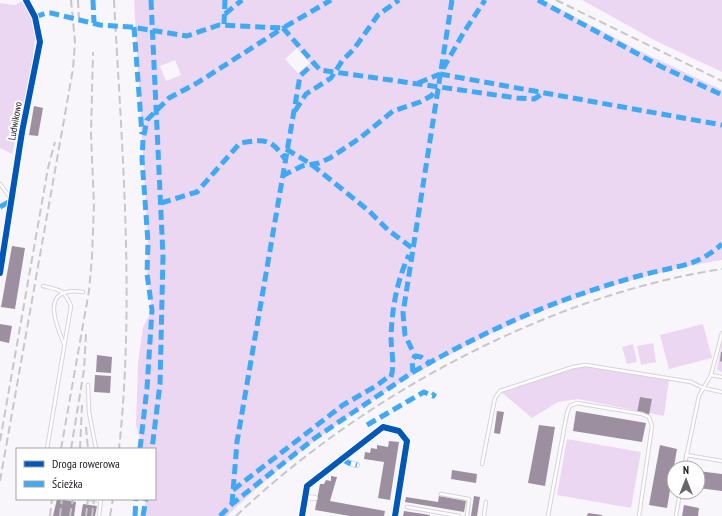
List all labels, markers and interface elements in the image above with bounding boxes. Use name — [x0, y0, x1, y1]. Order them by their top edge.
street label: Ludwikowo — [5, 101, 25, 141]
legend — [16, 448, 156, 500]
text: Droga rowerowa — [52, 456, 120, 471]
north arrow — [666, 460, 706, 500]
text: N — [683, 463, 689, 477]
text: Ścieżka — [52, 476, 83, 491]

